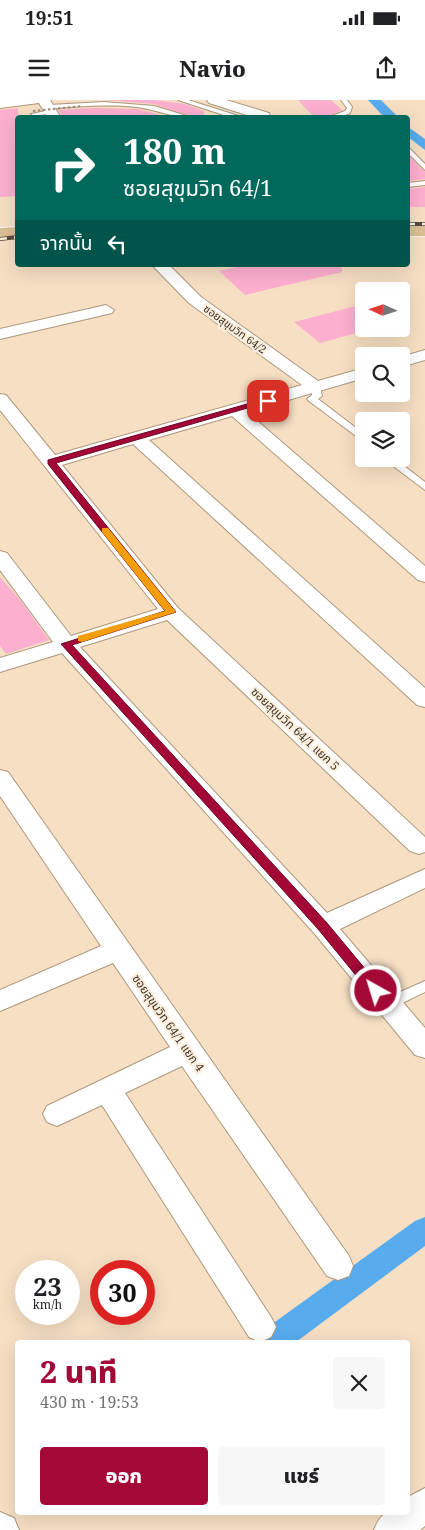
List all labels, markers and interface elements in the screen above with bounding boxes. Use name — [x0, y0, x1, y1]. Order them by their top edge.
text: 19:51 — [25, 5, 74, 31]
text: Navio — [179, 53, 246, 83]
icon: menu — [25, 54, 53, 82]
icon: share — [372, 54, 400, 82]
text: 180 m — [123, 127, 226, 174]
icon: right — [40, 135, 105, 200]
text: ซอยสุขุมวิท 64/1 — [123, 172, 272, 202]
text: จากนั้น — [40, 230, 93, 256]
icon: left — [103, 230, 131, 258]
north arrow — [355, 282, 410, 338]
map controls — [355, 282, 410, 467]
street label: ซอยสุขุมวิท 64/2 — [201, 301, 270, 357]
button: search — [355, 347, 410, 402]
pin — [247, 380, 289, 422]
icon: arrive — [254, 387, 282, 415]
button: layers — [355, 412, 410, 467]
street label: ซอยสุขุมวิท 64/1 แยก 5 — [247, 683, 343, 774]
position arrow — [349, 964, 401, 1016]
street label: ซอยสุขุมวิท 64/1 แยก 4 — [128, 971, 209, 1075]
speed limit sign: 30 — [90, 1260, 155, 1325]
text: 23 — [33, 1269, 62, 1303]
text: km/h — [33, 1296, 62, 1313]
text: 2 นาที — [40, 1351, 117, 1392]
button: close — [333, 1357, 385, 1409]
text: 430 m · 19:53 — [40, 1391, 139, 1413]
button: ออก — [40, 1447, 208, 1505]
button: แชร์ — [218, 1447, 385, 1505]

